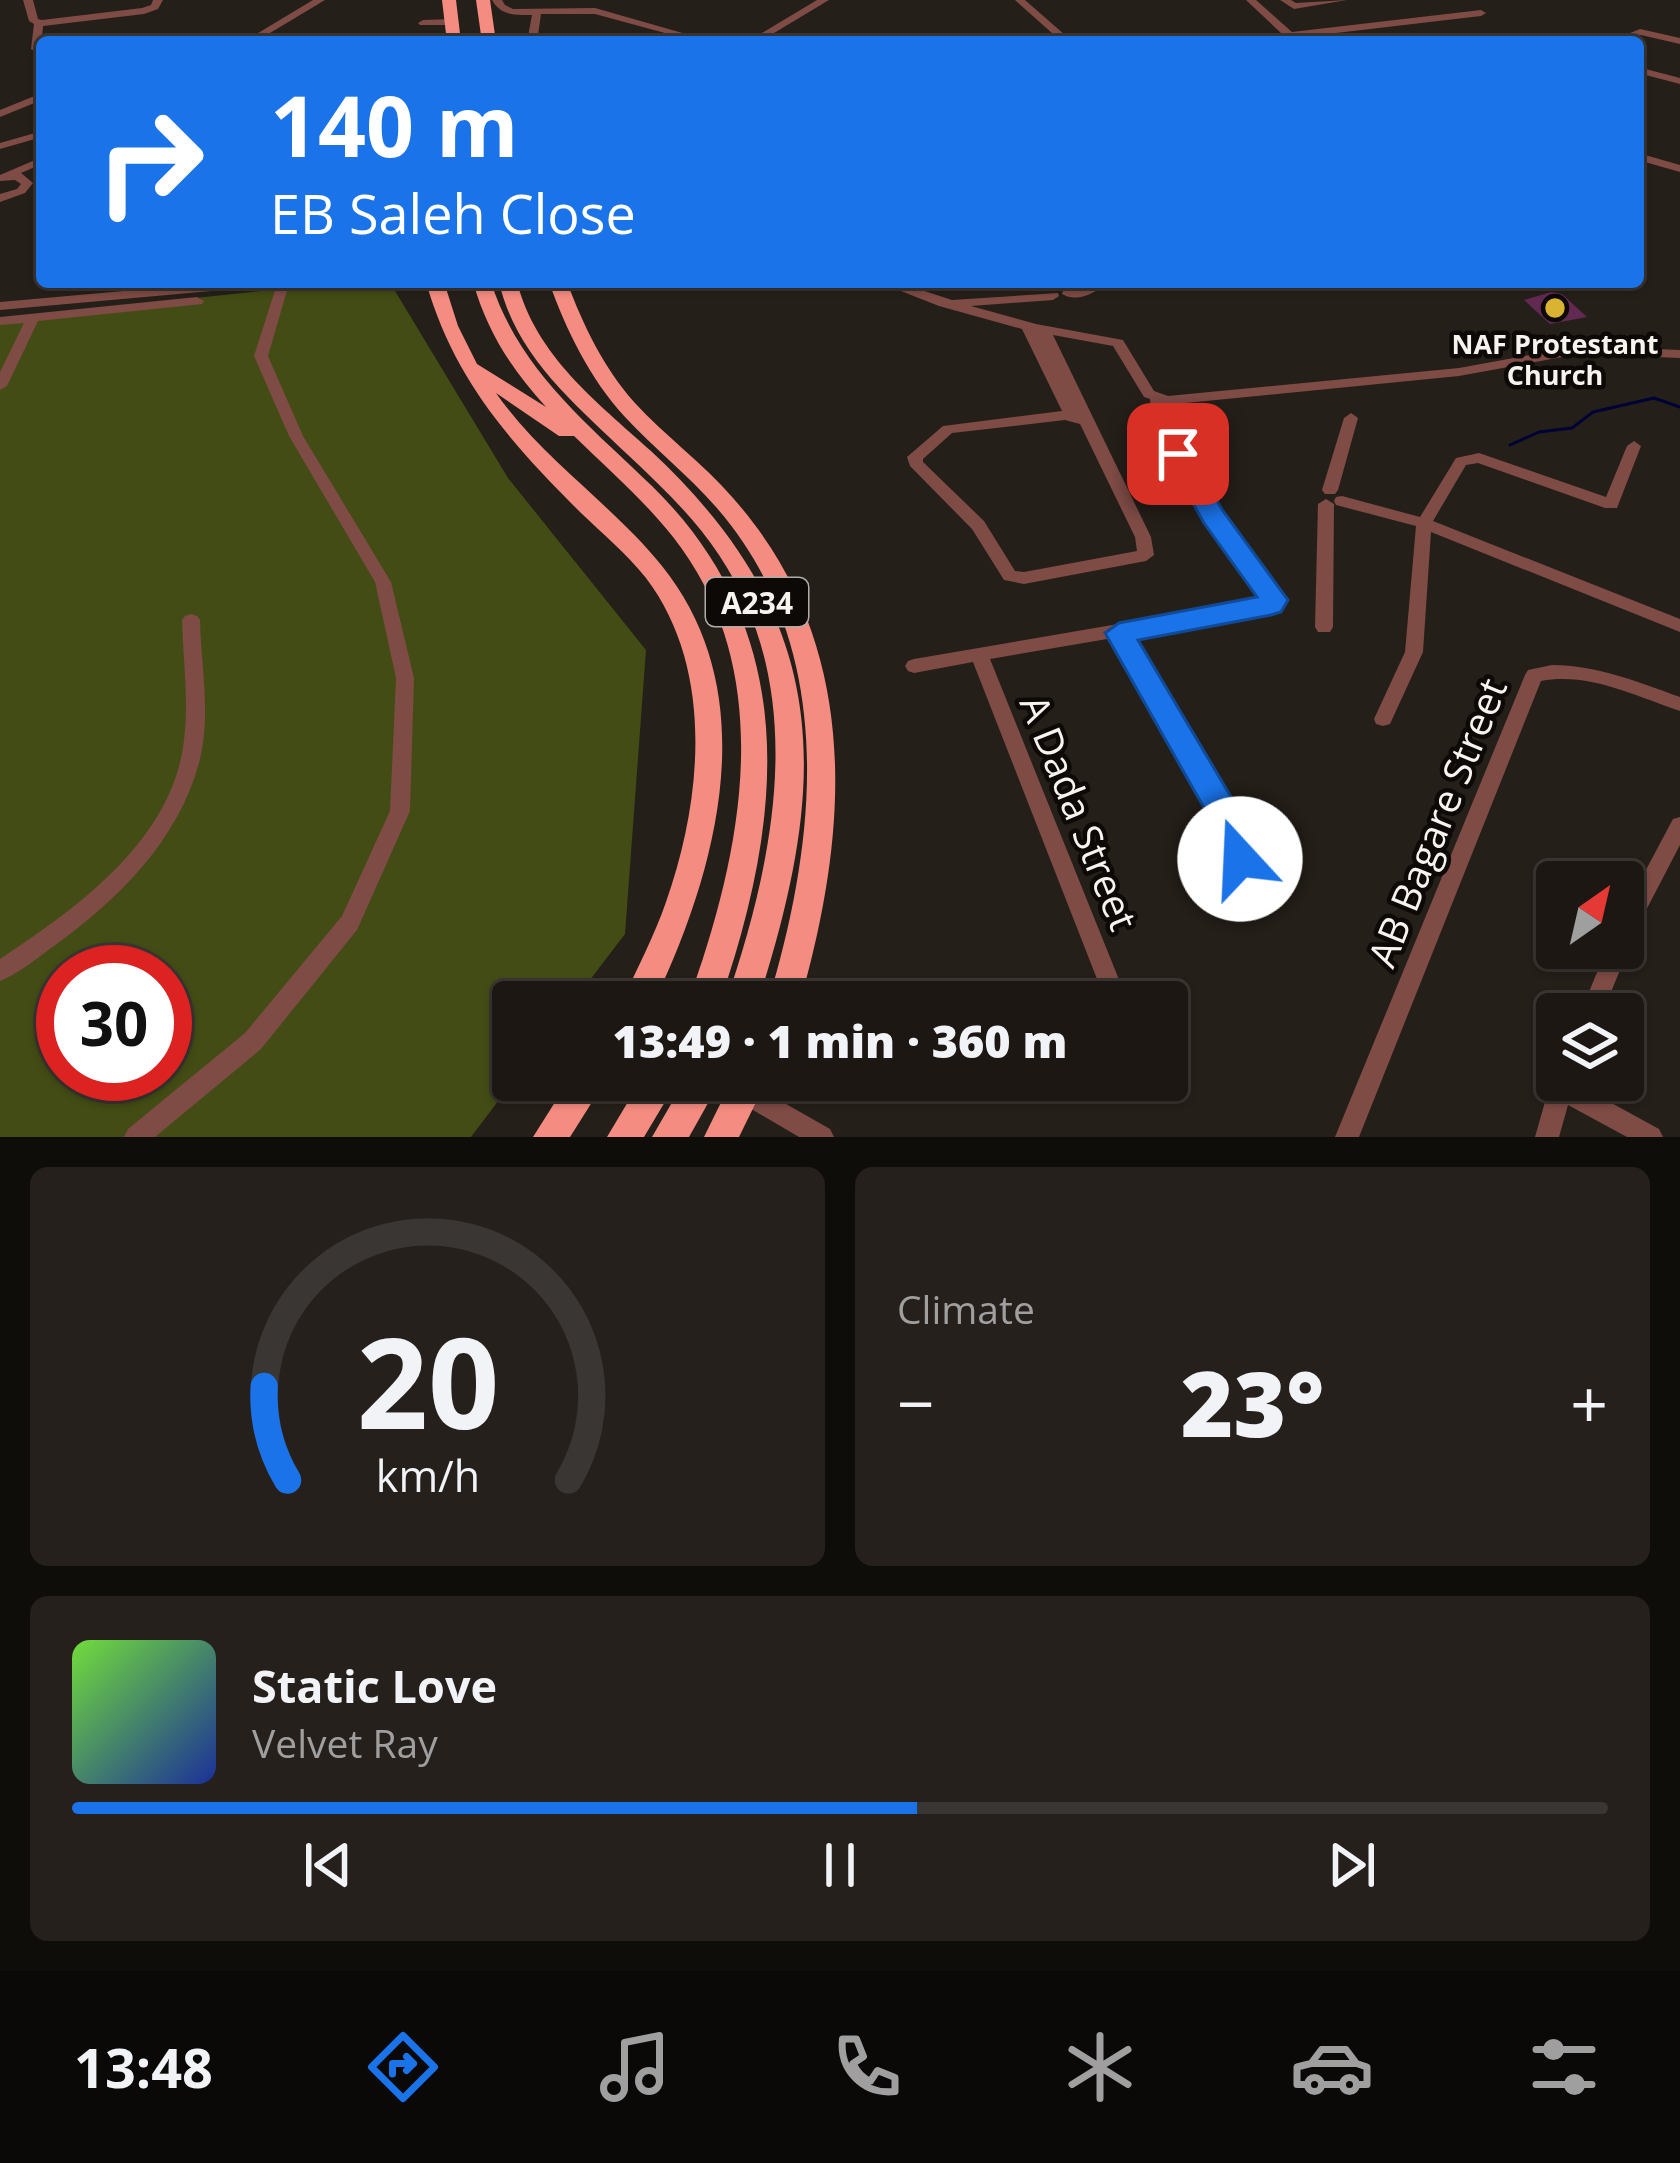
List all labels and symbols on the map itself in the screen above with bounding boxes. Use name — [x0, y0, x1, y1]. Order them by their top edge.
marker: NAF Protestant Church — [1542, 295, 1568, 321]
place label: NAF Protestant Church — [1452, 325, 1658, 393]
pin — [1127, 403, 1229, 505]
road number: A234 — [706, 578, 808, 626]
street label: AB Bagare Street — [1354, 670, 1518, 974]
street label: A Dada Street — [1009, 686, 1151, 938]
position arrow — [1177, 796, 1303, 922]
north arrow — [1536, 861, 1644, 969]
speed limit sign: 30 — [36, 945, 192, 1101]

